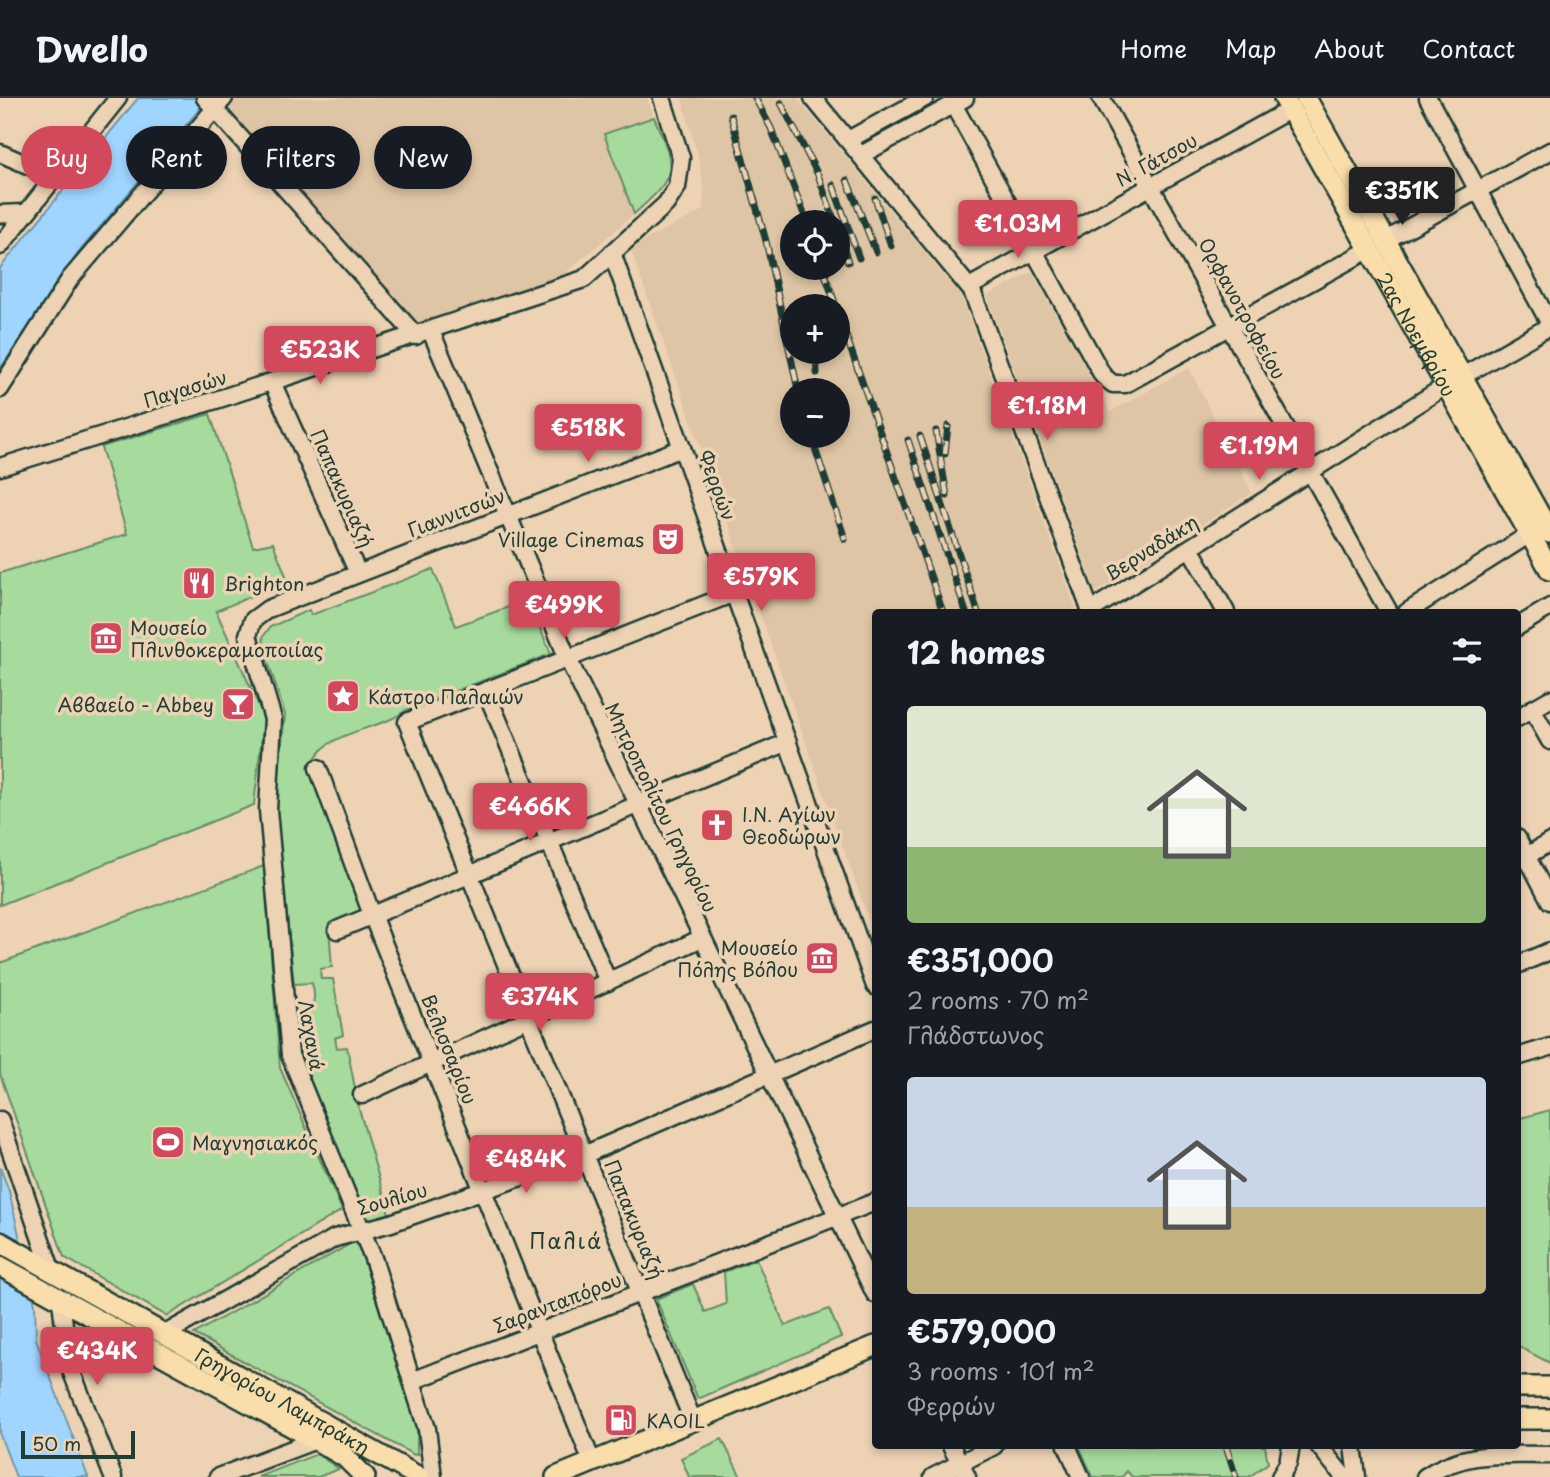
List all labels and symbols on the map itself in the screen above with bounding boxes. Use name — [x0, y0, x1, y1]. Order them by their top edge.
street label: Ν. Γάτσου — [1110, 125, 1202, 193]
pin: €351K — [1353, 167, 1451, 227]
pin: €1.03M — [961, 200, 1075, 260]
street label: Ορφανοτροφείου — [1192, 232, 1294, 384]
street label: 2ας Νοεμβρίου — [1371, 267, 1463, 401]
pin: €523K — [271, 327, 369, 386]
street label: Παγασών — [140, 362, 230, 414]
pin: €1.18M — [990, 382, 1104, 442]
pin: €518K — [539, 404, 637, 464]
pin: €1.19M — [1202, 422, 1316, 482]
street label: Παπακυριαζή — [305, 425, 381, 551]
street label: Φερρών — [692, 446, 744, 524]
street label: Γιαννιτσών — [403, 481, 509, 543]
street label: Βερναδάκη — [1099, 507, 1203, 587]
theatre icon: Village Cinemas — [649, 520, 687, 558]
place label: Village Cinemas — [498, 525, 644, 553]
pin: €579K — [712, 554, 810, 613]
restaurant icon: Brighton — [180, 564, 218, 602]
place label: Brighton — [224, 569, 304, 597]
pin: €499K — [515, 582, 613, 641]
place label: Μουσείο Πλινθοκεραμοποιίας — [130, 613, 323, 663]
museum icon: Μουσείο Πλινθοκεραμοποιίας — [87, 619, 125, 657]
place icon: Κάστρο Παλαιών — [324, 677, 362, 715]
place label: Κάστρο Παλαιών — [368, 682, 524, 710]
bar icon: Αββαείο - Abbey — [219, 685, 257, 723]
place label: Αββαείο - Abbey — [58, 690, 214, 718]
street label: Μητροπολίτου Γρηγορίου — [599, 697, 725, 917]
pin: €466K — [481, 784, 579, 843]
place label: Ι.Ν. Αγίων Θεοδώρων — [742, 800, 841, 850]
church icon: Ι.Ν. Αγίων Θεοδώρων — [698, 806, 736, 844]
place label: Μουσείο Πόλης Βόλου — [678, 933, 798, 983]
museum icon: Μουσείο Πόλης Βόλου — [803, 939, 841, 977]
pin: €374K — [491, 974, 589, 1033]
street label: Βελισσαρίου — [415, 990, 485, 1108]
street label: Λαχανά — [292, 997, 332, 1073]
sports icon: Μαγνησιακός — [149, 1123, 187, 1161]
place label: Μαγνησιακός — [192, 1128, 318, 1156]
pin: €484K — [477, 1136, 575, 1195]
street label: Παπακυριαζή — [598, 1155, 672, 1283]
street label: Σουλίου — [354, 1175, 430, 1221]
district label: Παλιά — [529, 1224, 603, 1256]
street label: Σαρανταπόρου — [489, 1265, 625, 1339]
pin: €434K — [48, 1328, 146, 1387]
street label: Γρηγορίου Λαμπράκη — [190, 1340, 375, 1461]
fuel station icon: KAOIL — [602, 1401, 640, 1439]
place label: KAOIL — [646, 1406, 705, 1434]
scale bar — [21, 1428, 135, 1460]

